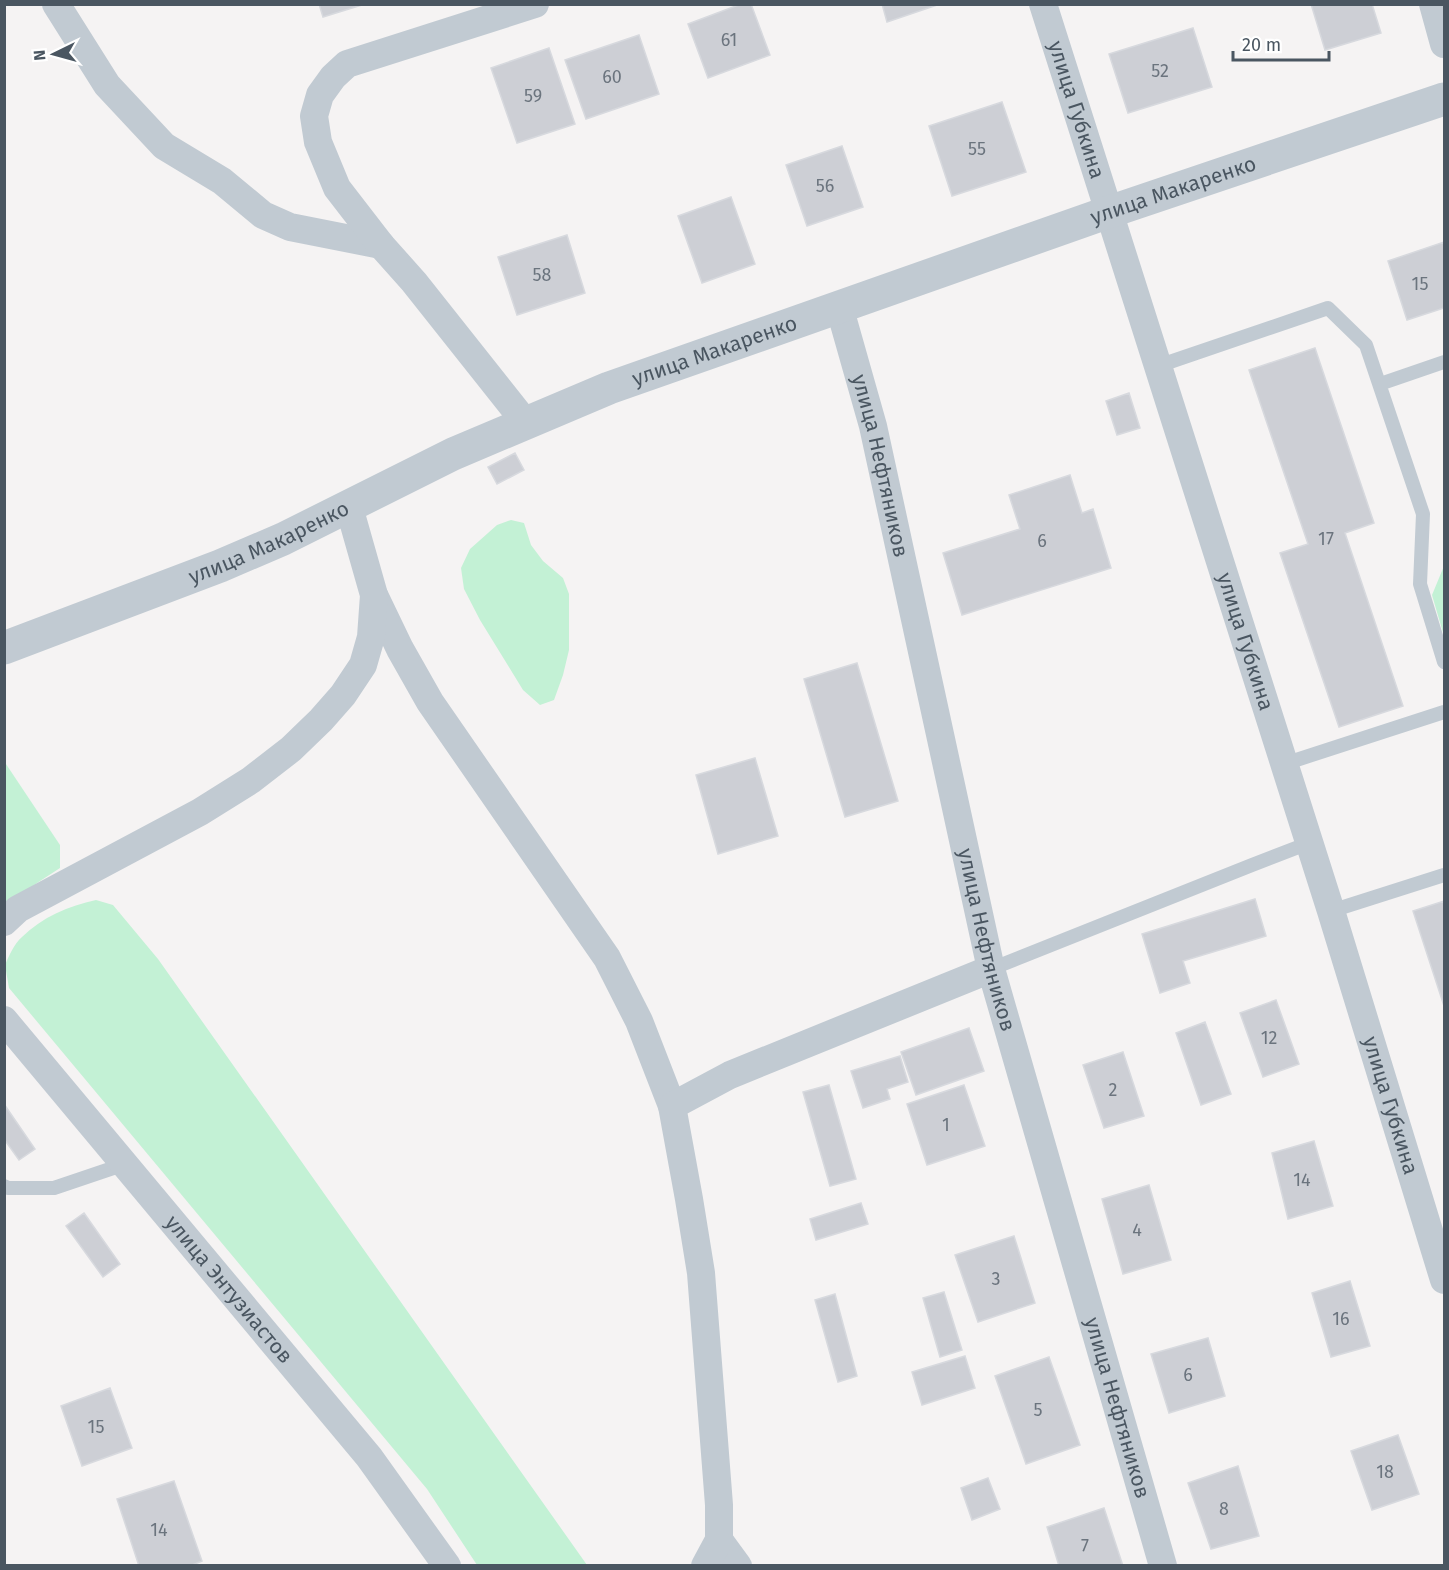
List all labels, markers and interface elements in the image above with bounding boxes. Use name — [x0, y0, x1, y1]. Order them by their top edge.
north arrow — [24, 24, 84, 84]
scale bar — [1233, 24, 1329, 62]
house number: 61 — [721, 29, 737, 51]
text: 20 m — [1242, 34, 1281, 56]
street label: улица Губкина — [1043, 38, 1111, 182]
text: N — [30, 49, 49, 61]
house number: 52 — [1151, 60, 1169, 82]
house number: 60 — [602, 66, 622, 88]
house number: 59 — [524, 85, 542, 107]
house number: 55 — [968, 138, 986, 160]
street label: улица Макаренко — [1087, 150, 1260, 230]
house number: 56 — [816, 175, 834, 197]
house number: 58 — [533, 264, 552, 286]
house number: 15 — [1412, 273, 1428, 295]
street label: улица Макаренко — [629, 310, 801, 392]
street label: улица Нефтяников — [846, 371, 914, 560]
street label: улица Макаренко — [185, 495, 353, 590]
house number: 17 — [1318, 528, 1334, 550]
house number: 6 — [1037, 530, 1047, 552]
street label: улица Губкина — [1211, 570, 1280, 714]
street label: улица Нефтяников — [952, 846, 1021, 1034]
house number: 12 — [1261, 1027, 1277, 1049]
street label: улица Губкина — [1357, 1033, 1424, 1178]
house number: 2 — [1109, 1079, 1118, 1101]
house number: 1 — [942, 1114, 950, 1136]
house number: 14 — [1293, 1169, 1311, 1191]
street label: улица Энтузиастов — [160, 1210, 298, 1369]
house number: 4 — [1132, 1219, 1142, 1241]
house number: 3 — [992, 1268, 1000, 1290]
house number: 16 — [1332, 1308, 1350, 1330]
street label: улица Нефтяников — [1079, 1314, 1156, 1501]
house number: 6 — [1183, 1364, 1193, 1386]
house number: 5 — [1033, 1399, 1043, 1421]
house number: 15 — [88, 1416, 104, 1438]
house number: 18 — [1376, 1461, 1394, 1483]
house number: 8 — [1219, 1498, 1229, 1520]
house number: 14 — [150, 1519, 168, 1541]
house number: 7 — [1081, 1535, 1089, 1557]

